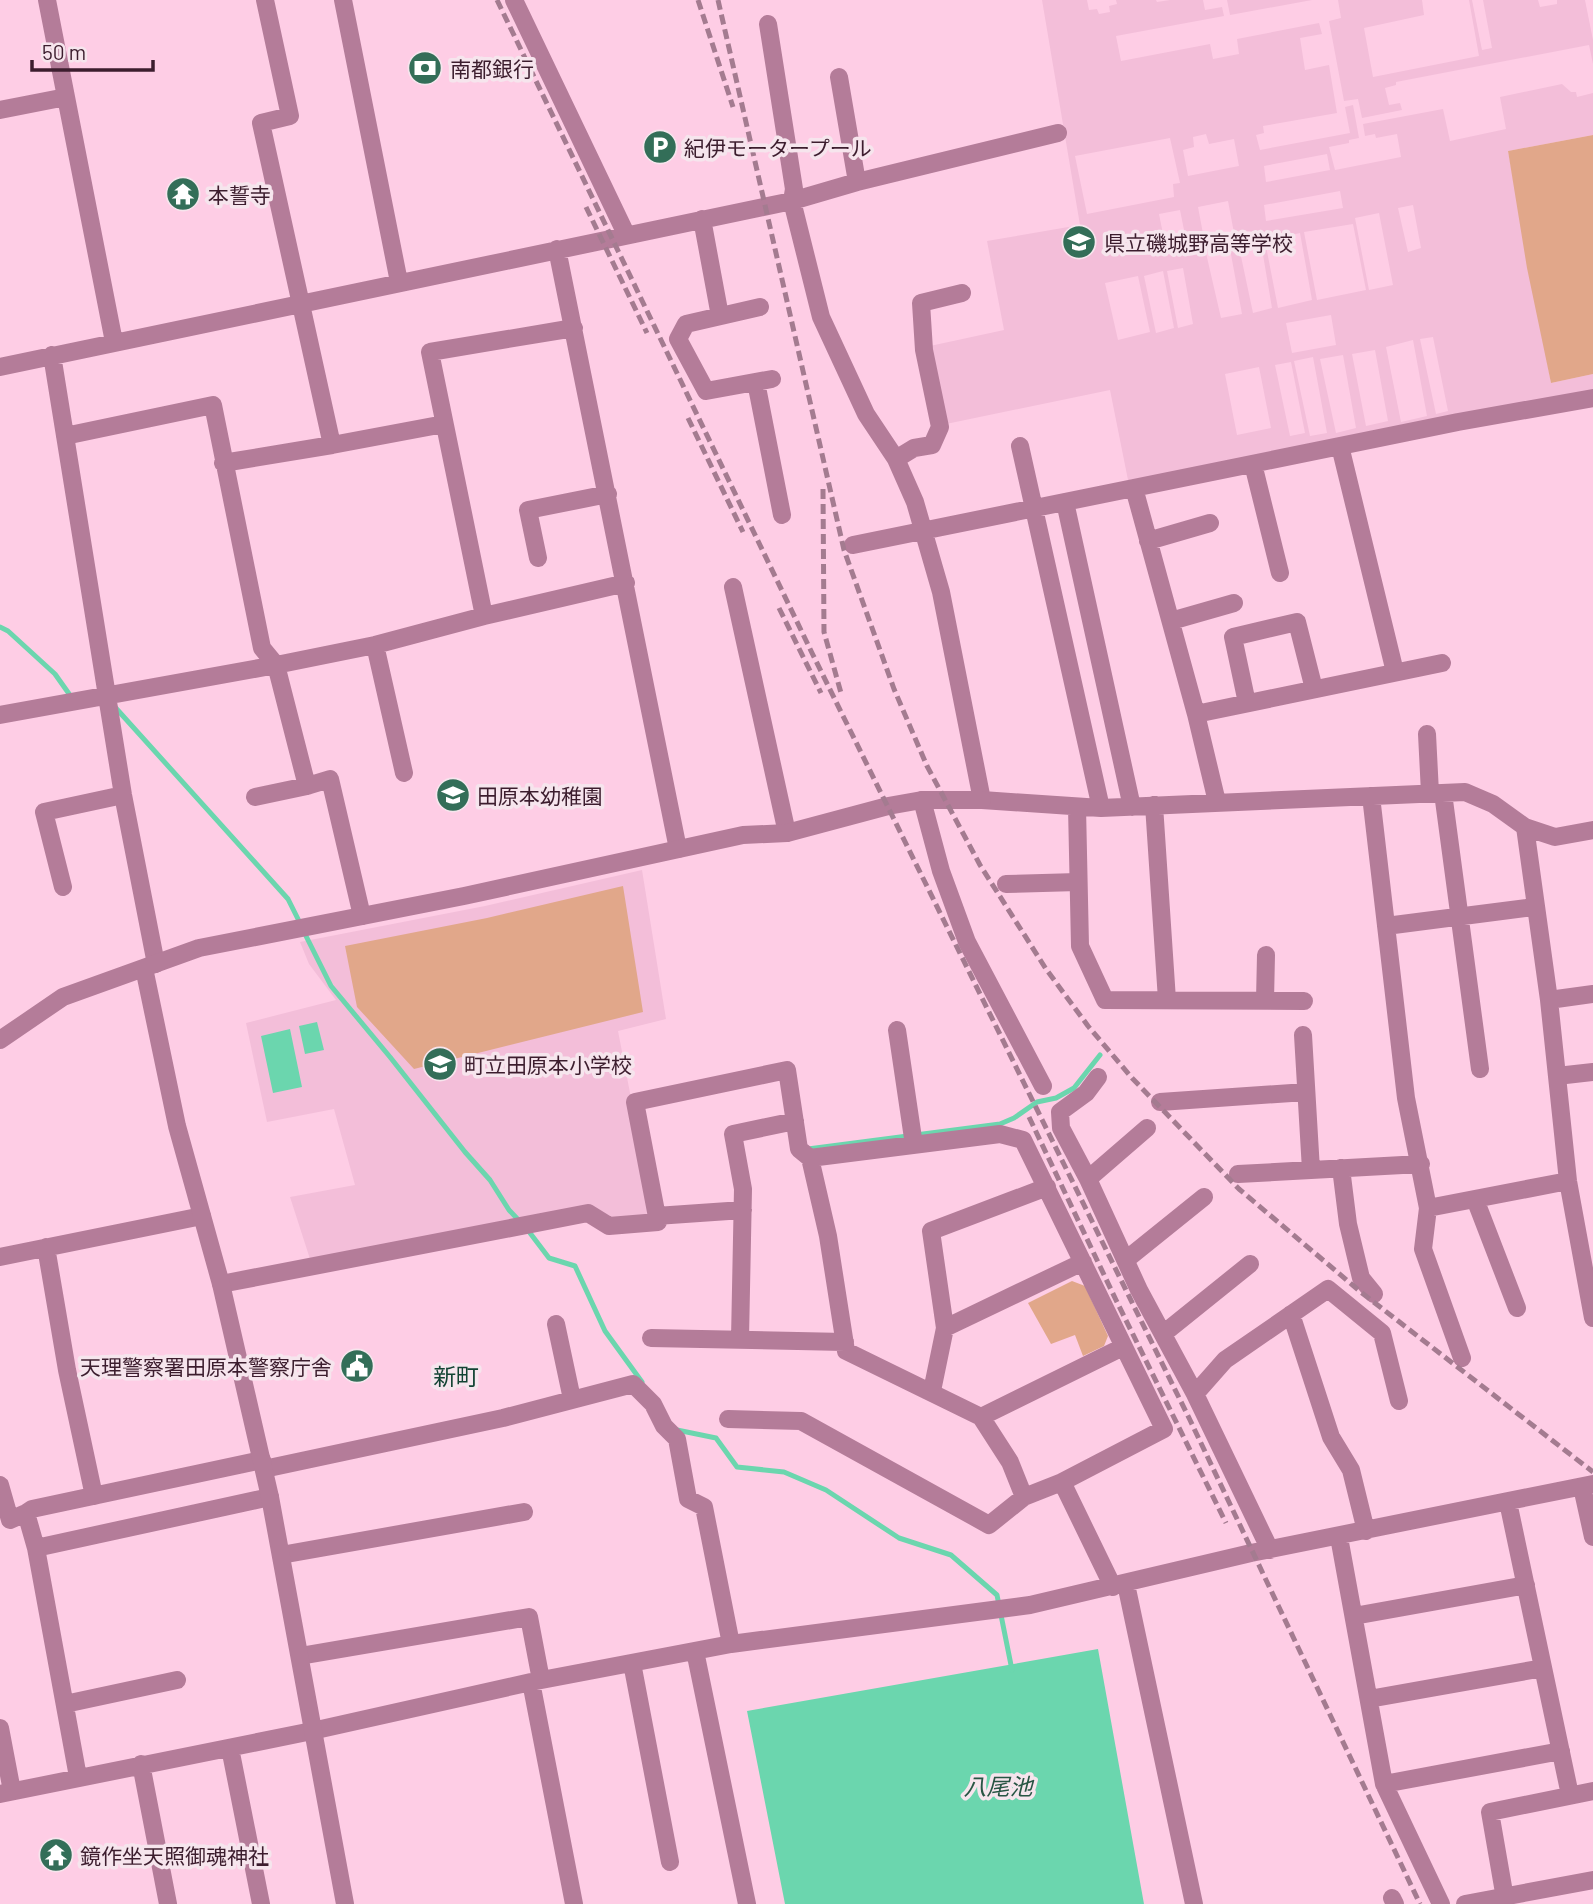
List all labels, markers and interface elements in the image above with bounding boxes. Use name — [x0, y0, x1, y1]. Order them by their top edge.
scale bar — [32, 28, 152, 72]
text: 50 m — [42, 39, 86, 64]
bank icon: 南都銀行 — [406, 49, 444, 87]
place label: 南都銀行 — [450, 56, 534, 81]
parking icon: 紀伊モータープール — [641, 128, 679, 166]
place label: 紀伊モータープール — [684, 135, 872, 160]
temple icon: 本誓寺 — [164, 175, 202, 213]
place label: 本誓寺 — [208, 182, 271, 207]
school or university icon: 県立磯城野高等学校 — [1060, 223, 1098, 261]
place label: 県立磯城野高等学校 — [1104, 230, 1293, 255]
school or university icon: 田原本幼稚園 — [434, 776, 472, 814]
place label: 田原本幼稚園 — [477, 783, 603, 808]
school or university icon: 町立田原本小学校 — [421, 1045, 459, 1083]
place label: 町立田原本小学校 — [464, 1052, 632, 1077]
public building icon: 天理警察署田原本警察庁舎 — [338, 1347, 376, 1385]
place label: 天理警察署田原本警察庁舎 — [80, 1354, 332, 1379]
district label: 新町 — [433, 1362, 479, 1390]
water label: 八尾池 — [964, 1772, 1035, 1800]
temple icon: 鏡作坐天照御魂神社 — [37, 1836, 75, 1874]
place label: 鏡作坐天照御魂神社 — [80, 1843, 269, 1868]

